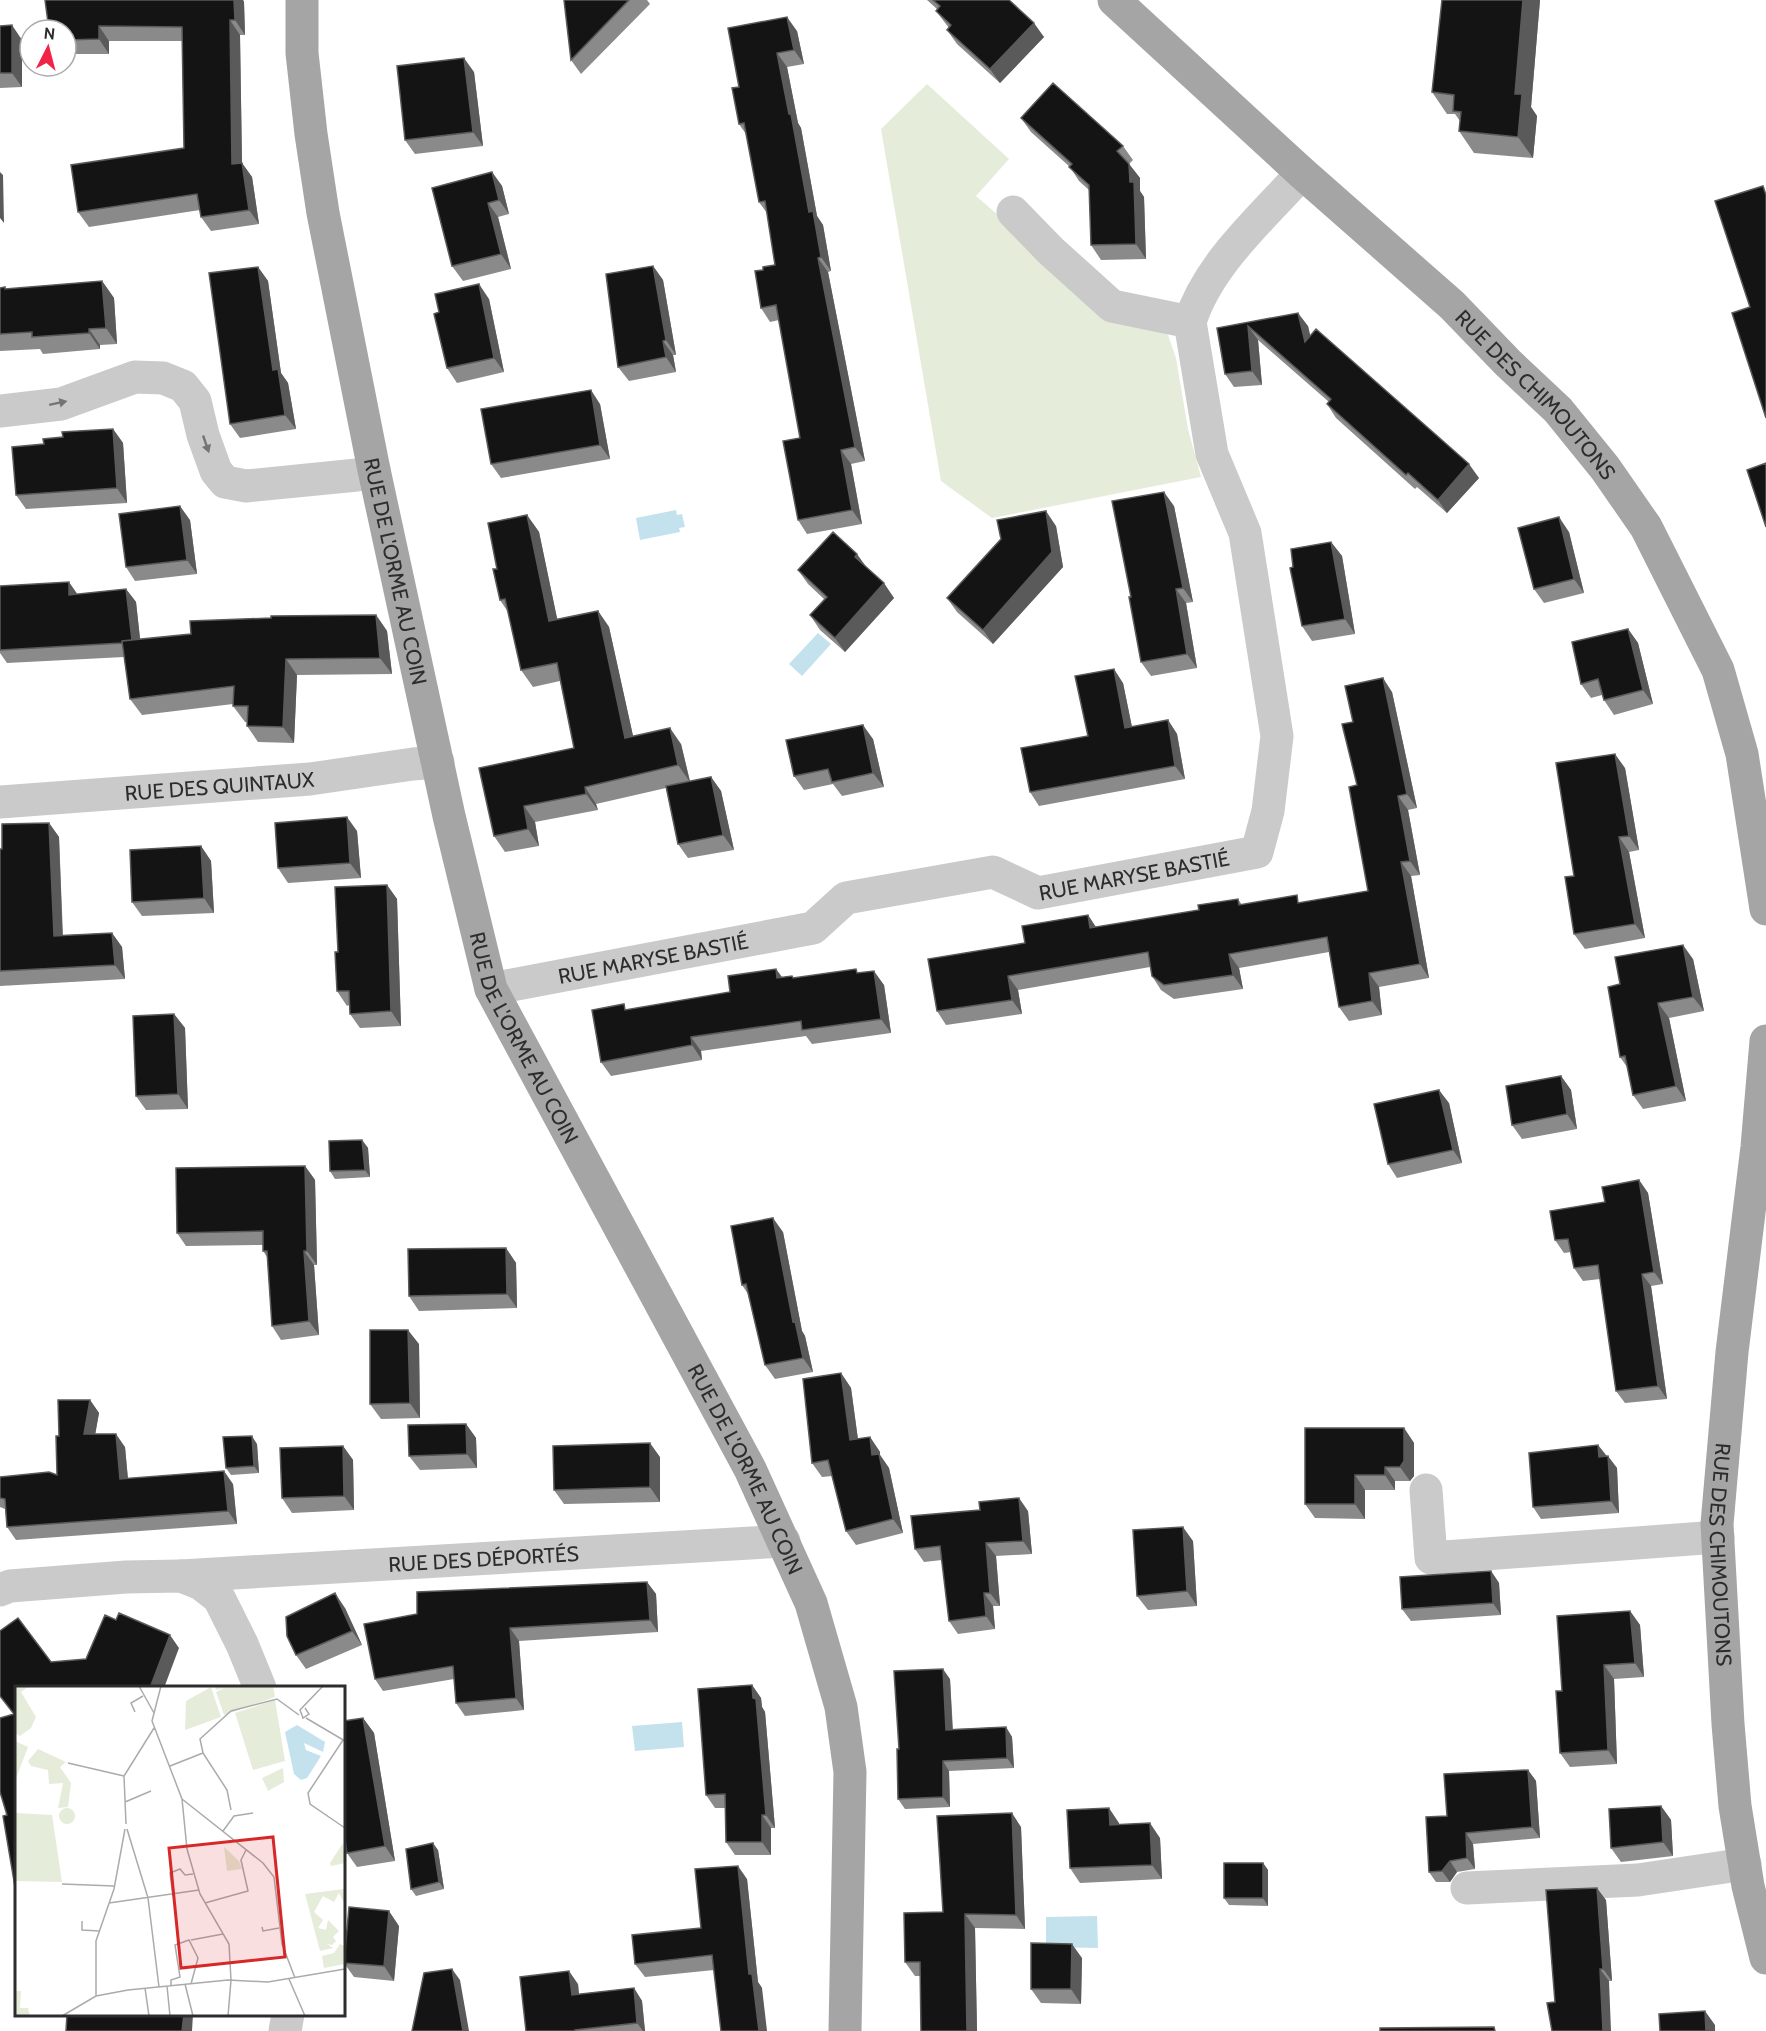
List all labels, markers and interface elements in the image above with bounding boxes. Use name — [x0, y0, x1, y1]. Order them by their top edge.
north arrow — [18, 18, 78, 78]
text: N — [43, 24, 56, 44]
street label: RUE DES CHIMOUTONS — [1451, 304, 1621, 484]
one-way arrow — [49, 398, 68, 407]
one-way arrow — [202, 435, 212, 453]
street label: RUE DE L'ORME AU COIN — [359, 455, 433, 687]
street label: RUE DES QUINTAUX — [124, 766, 316, 805]
street label: RUE MARYSE BASTIÉ — [1037, 845, 1231, 905]
street label: RUE MARYSE BASTIÉ — [556, 928, 750, 989]
street label: RUE DE L'ORME AU COIN — [465, 929, 584, 1148]
street label: RUE DE L'ORME AU COIN — [683, 1359, 809, 1578]
street label: RUE DES CHIMOUTONS — [1704, 1442, 1737, 1667]
street label: RUE DES DÉPORTÉS — [388, 1540, 579, 1576]
inset map — [15, 1686, 345, 2016]

